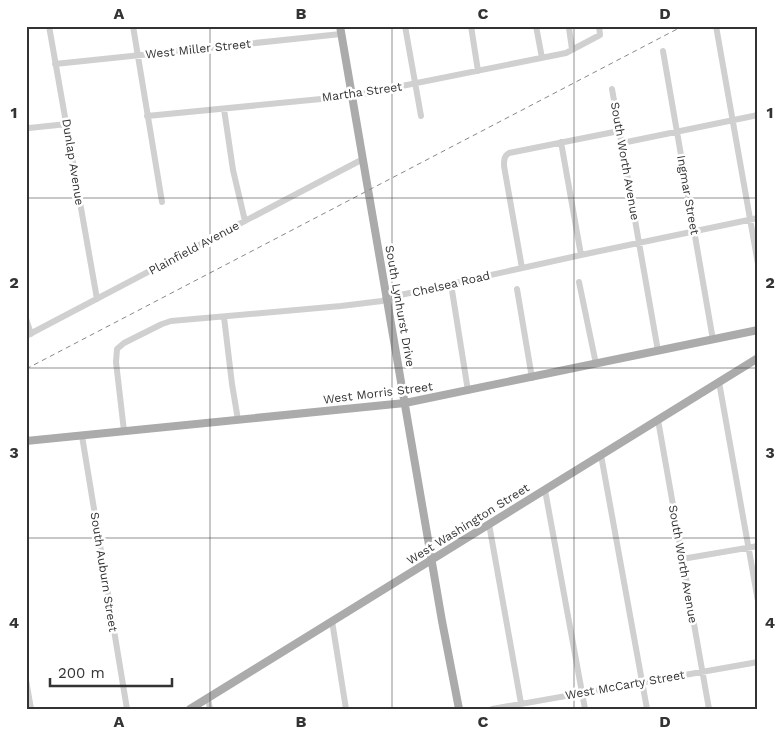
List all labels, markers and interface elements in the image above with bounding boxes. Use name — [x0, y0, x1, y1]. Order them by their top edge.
text: A — [114, 4, 125, 23]
text: B — [296, 4, 307, 23]
text: C — [478, 4, 489, 23]
text: D — [659, 4, 671, 23]
street label: West Miller Street — [145, 36, 251, 62]
street label: Martha Street — [321, 79, 403, 105]
street label: South Worth Avenue — [608, 101, 642, 221]
text: 1 — [11, 103, 17, 122]
text: 1 — [767, 103, 773, 122]
street label: Dunlap Avenue — [59, 118, 87, 206]
street label: Ingmar Street — [674, 154, 702, 236]
street label: Plainfield Avenue — [146, 218, 242, 278]
street label: South Lynhurst Drive — [382, 244, 418, 368]
street label: Chelsea Road — [411, 268, 491, 300]
text: 2 — [9, 273, 19, 292]
text: 2 — [765, 273, 775, 292]
street label: West Morris Street — [322, 379, 434, 407]
text: 3 — [9, 443, 19, 462]
text: 3 — [765, 443, 775, 462]
street label: West Washington Street — [404, 481, 532, 567]
street label: South Worth Avenue — [666, 504, 700, 624]
street label: South Auburn Street — [88, 511, 120, 633]
text: 4 — [9, 613, 19, 632]
text: 4 — [765, 613, 775, 632]
scale bar — [50, 655, 172, 687]
text: 200 m — [58, 664, 105, 682]
street label: West McCarty Street — [564, 668, 686, 702]
text: A — [114, 712, 125, 731]
text: B — [296, 712, 307, 731]
text: C — [478, 712, 489, 731]
text: D — [659, 712, 671, 731]

